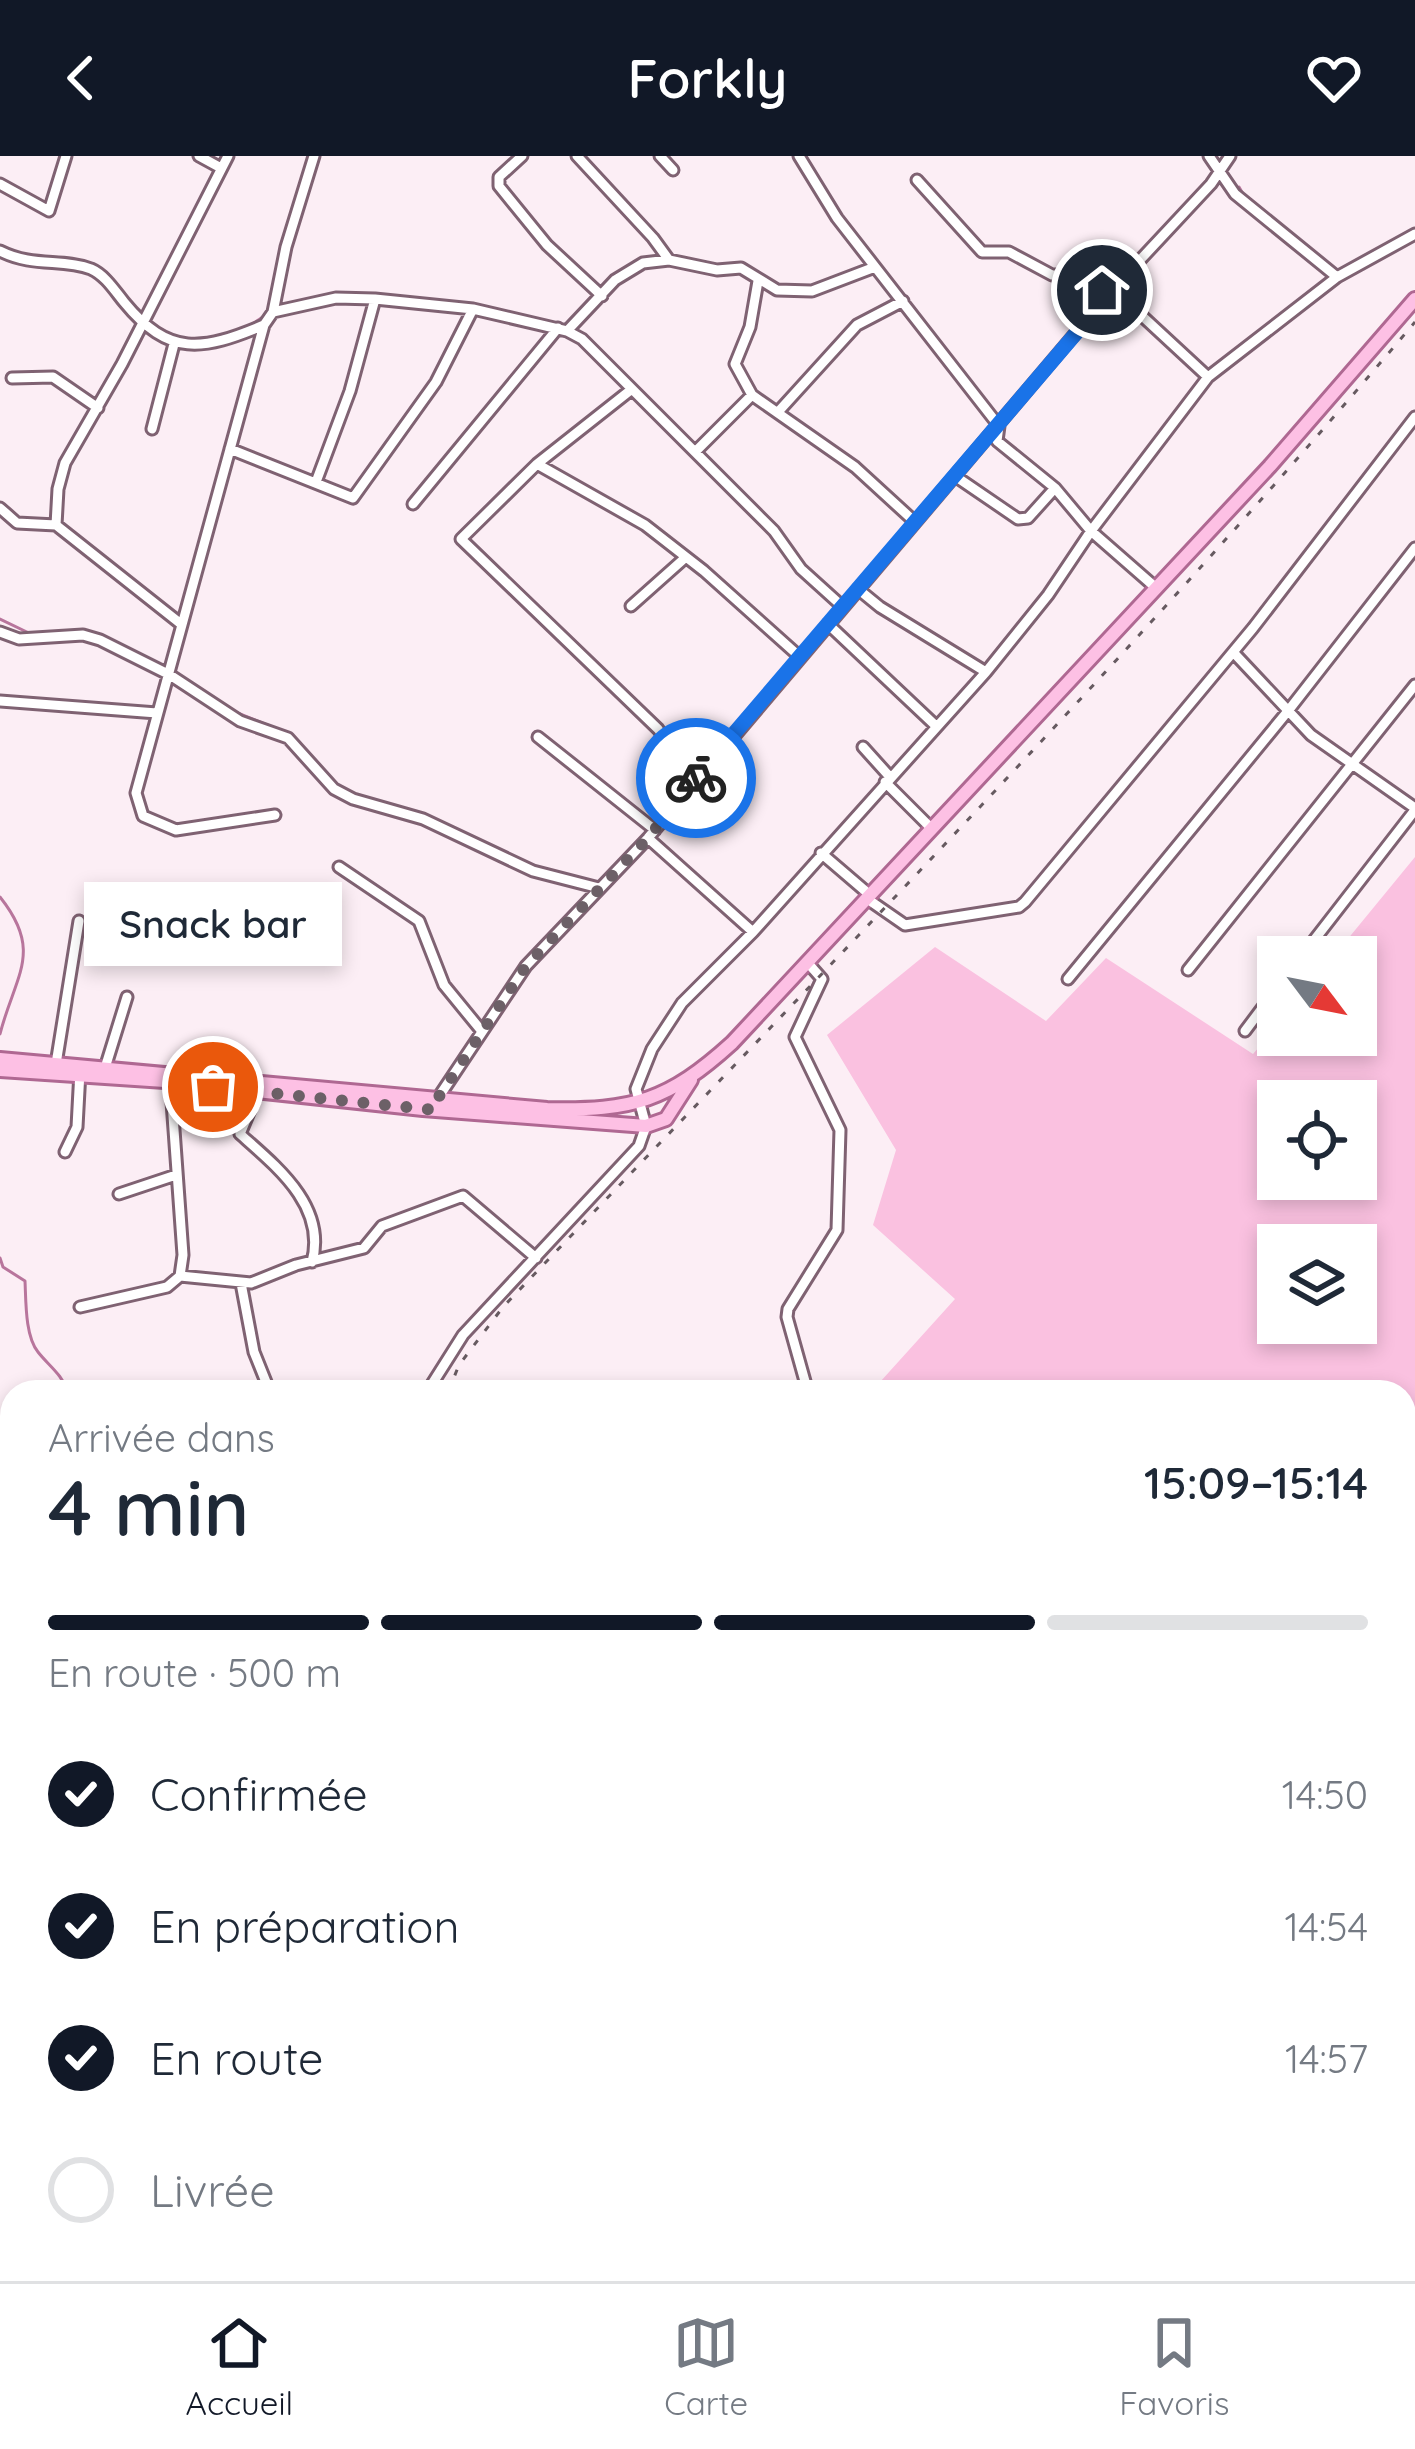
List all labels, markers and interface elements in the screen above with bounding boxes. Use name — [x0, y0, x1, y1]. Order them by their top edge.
text: Forkly — [628, 44, 787, 112]
icon: back — [48, 45, 114, 111]
icon: heart — [1301, 45, 1367, 111]
pin — [1051, 239, 1153, 341]
icon: home — [1069, 257, 1135, 323]
courier — [636, 718, 756, 838]
icon: bike — [663, 745, 729, 811]
callout: Snack bar — [84, 883, 342, 967]
text: Snack bar — [119, 899, 307, 948]
north arrow — [1257, 936, 1377, 1056]
map controls — [1257, 936, 1377, 1344]
pin — [162, 1036, 264, 1138]
icon: bag — [180, 1054, 246, 1120]
button: locate — [1257, 1080, 1377, 1200]
button: layers — [1257, 1224, 1377, 1344]
text: Arrivée dans — [48, 1413, 275, 1462]
text: 15:09–15:14 — [1144, 1454, 1368, 1510]
text: 4 min — [48, 1458, 250, 1556]
text: En route · 500 m — [48, 1648, 341, 1697]
icon: check — [48, 1761, 114, 1827]
text: Confirmée — [150, 1766, 368, 1822]
text: 14:50 — [1282, 1770, 1368, 1819]
icon: check — [48, 1893, 114, 1959]
text: En préparation — [150, 1898, 460, 1954]
text: 14:54 — [1285, 1902, 1368, 1951]
icon: check — [48, 2025, 114, 2091]
text: En route — [150, 2030, 323, 2086]
text: 14:57 — [1285, 2034, 1368, 2083]
text: Livrée — [150, 2162, 275, 2218]
tab: Accueil — [186, 2310, 293, 2423]
tab: Carte — [664, 2310, 748, 2423]
tab: Favoris — [1119, 2310, 1229, 2423]

